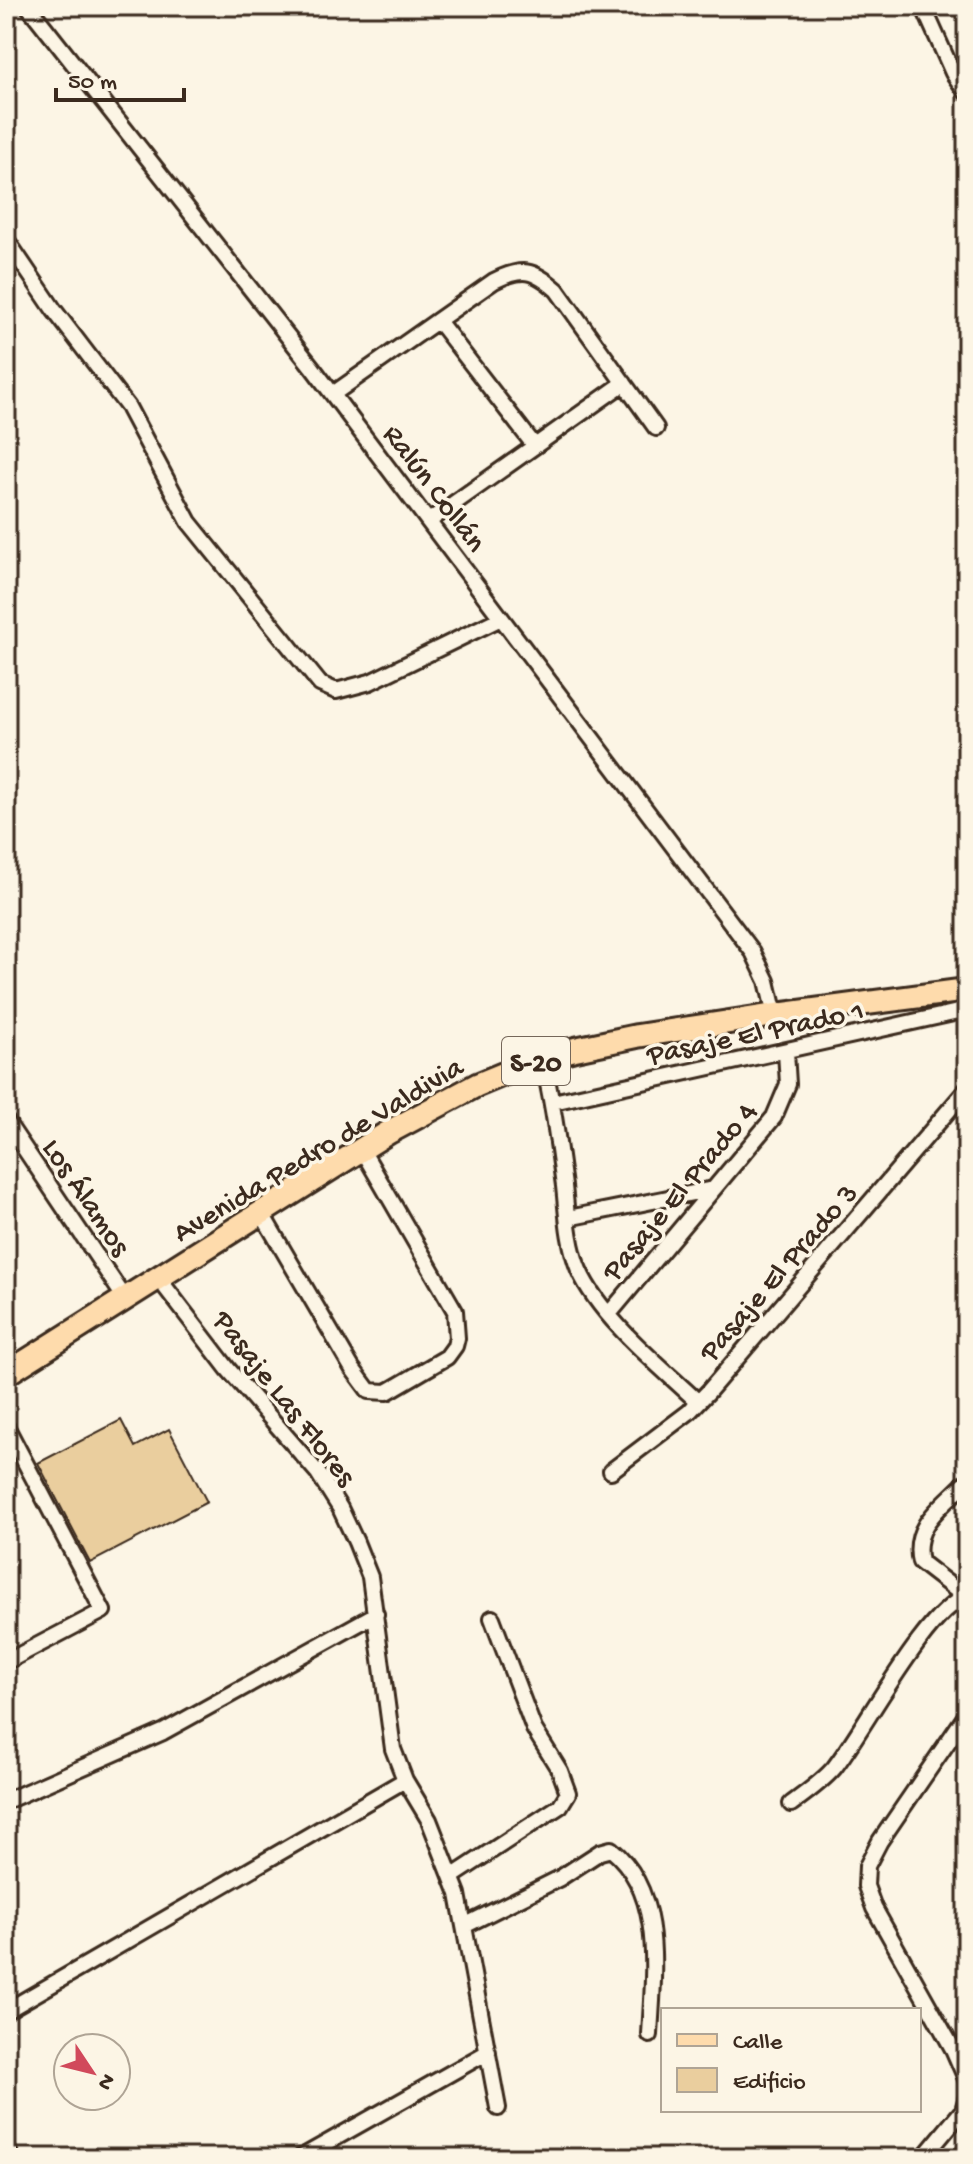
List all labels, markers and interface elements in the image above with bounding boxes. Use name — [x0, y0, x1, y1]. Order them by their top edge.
scale bar — [56, 52, 184, 102]
text: 50 m — [68, 69, 117, 98]
street label: Ralún Collán — [373, 419, 492, 560]
street label: Pasaje El Prado 1 — [643, 995, 868, 1076]
road number: S-20 — [502, 1037, 570, 1085]
street label: Avenida Pedro de Valdivia — [168, 1051, 472, 1252]
street label: Pasaje El Prado 4 — [596, 1096, 766, 1290]
street label: Los Álamos — [32, 1133, 137, 1264]
street label: Pasaje El Prado 3 — [693, 1178, 867, 1371]
street label: Pasaje Las Flores — [203, 1304, 362, 1495]
legend — [661, 2008, 921, 2112]
text: Calle — [733, 2029, 783, 2058]
north arrow — [52, 2032, 132, 2112]
text: N — [90, 2068, 120, 2095]
text: Edificio — [733, 2069, 806, 2098]

